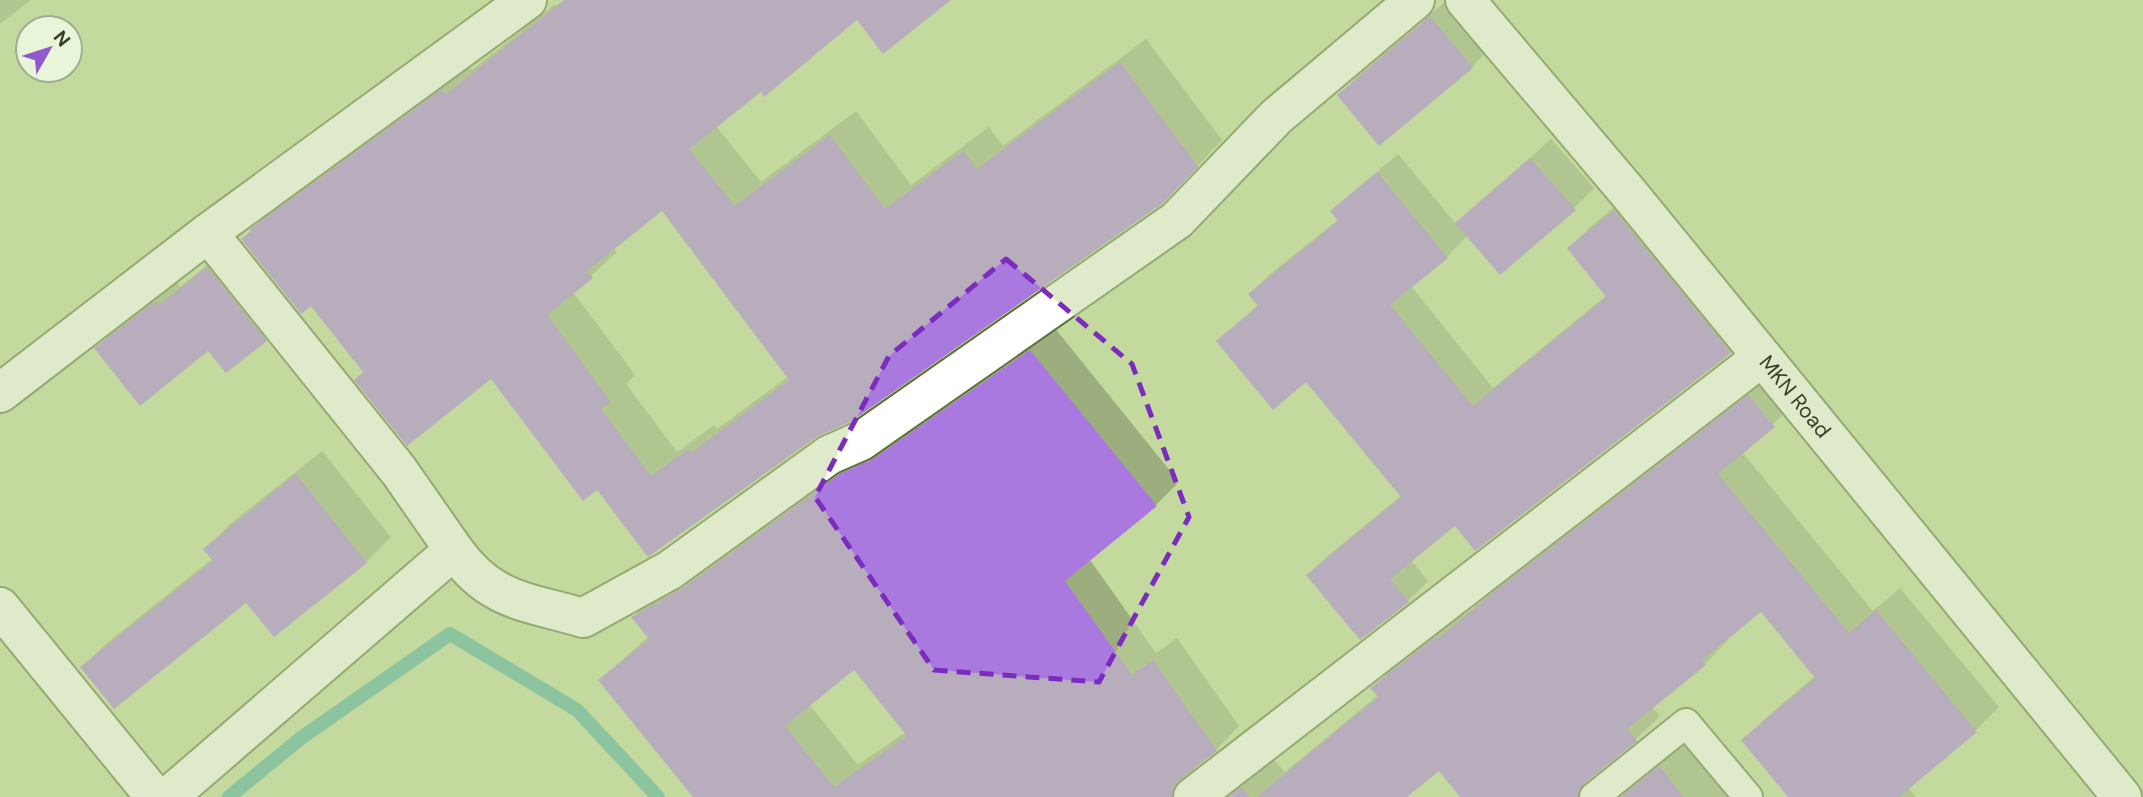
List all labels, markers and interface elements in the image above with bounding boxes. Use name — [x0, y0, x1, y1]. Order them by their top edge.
north arrow — [14, 14, 84, 84]
text: N — [48, 25, 76, 52]
street label: MKN Road — [1753, 350, 1837, 444]

